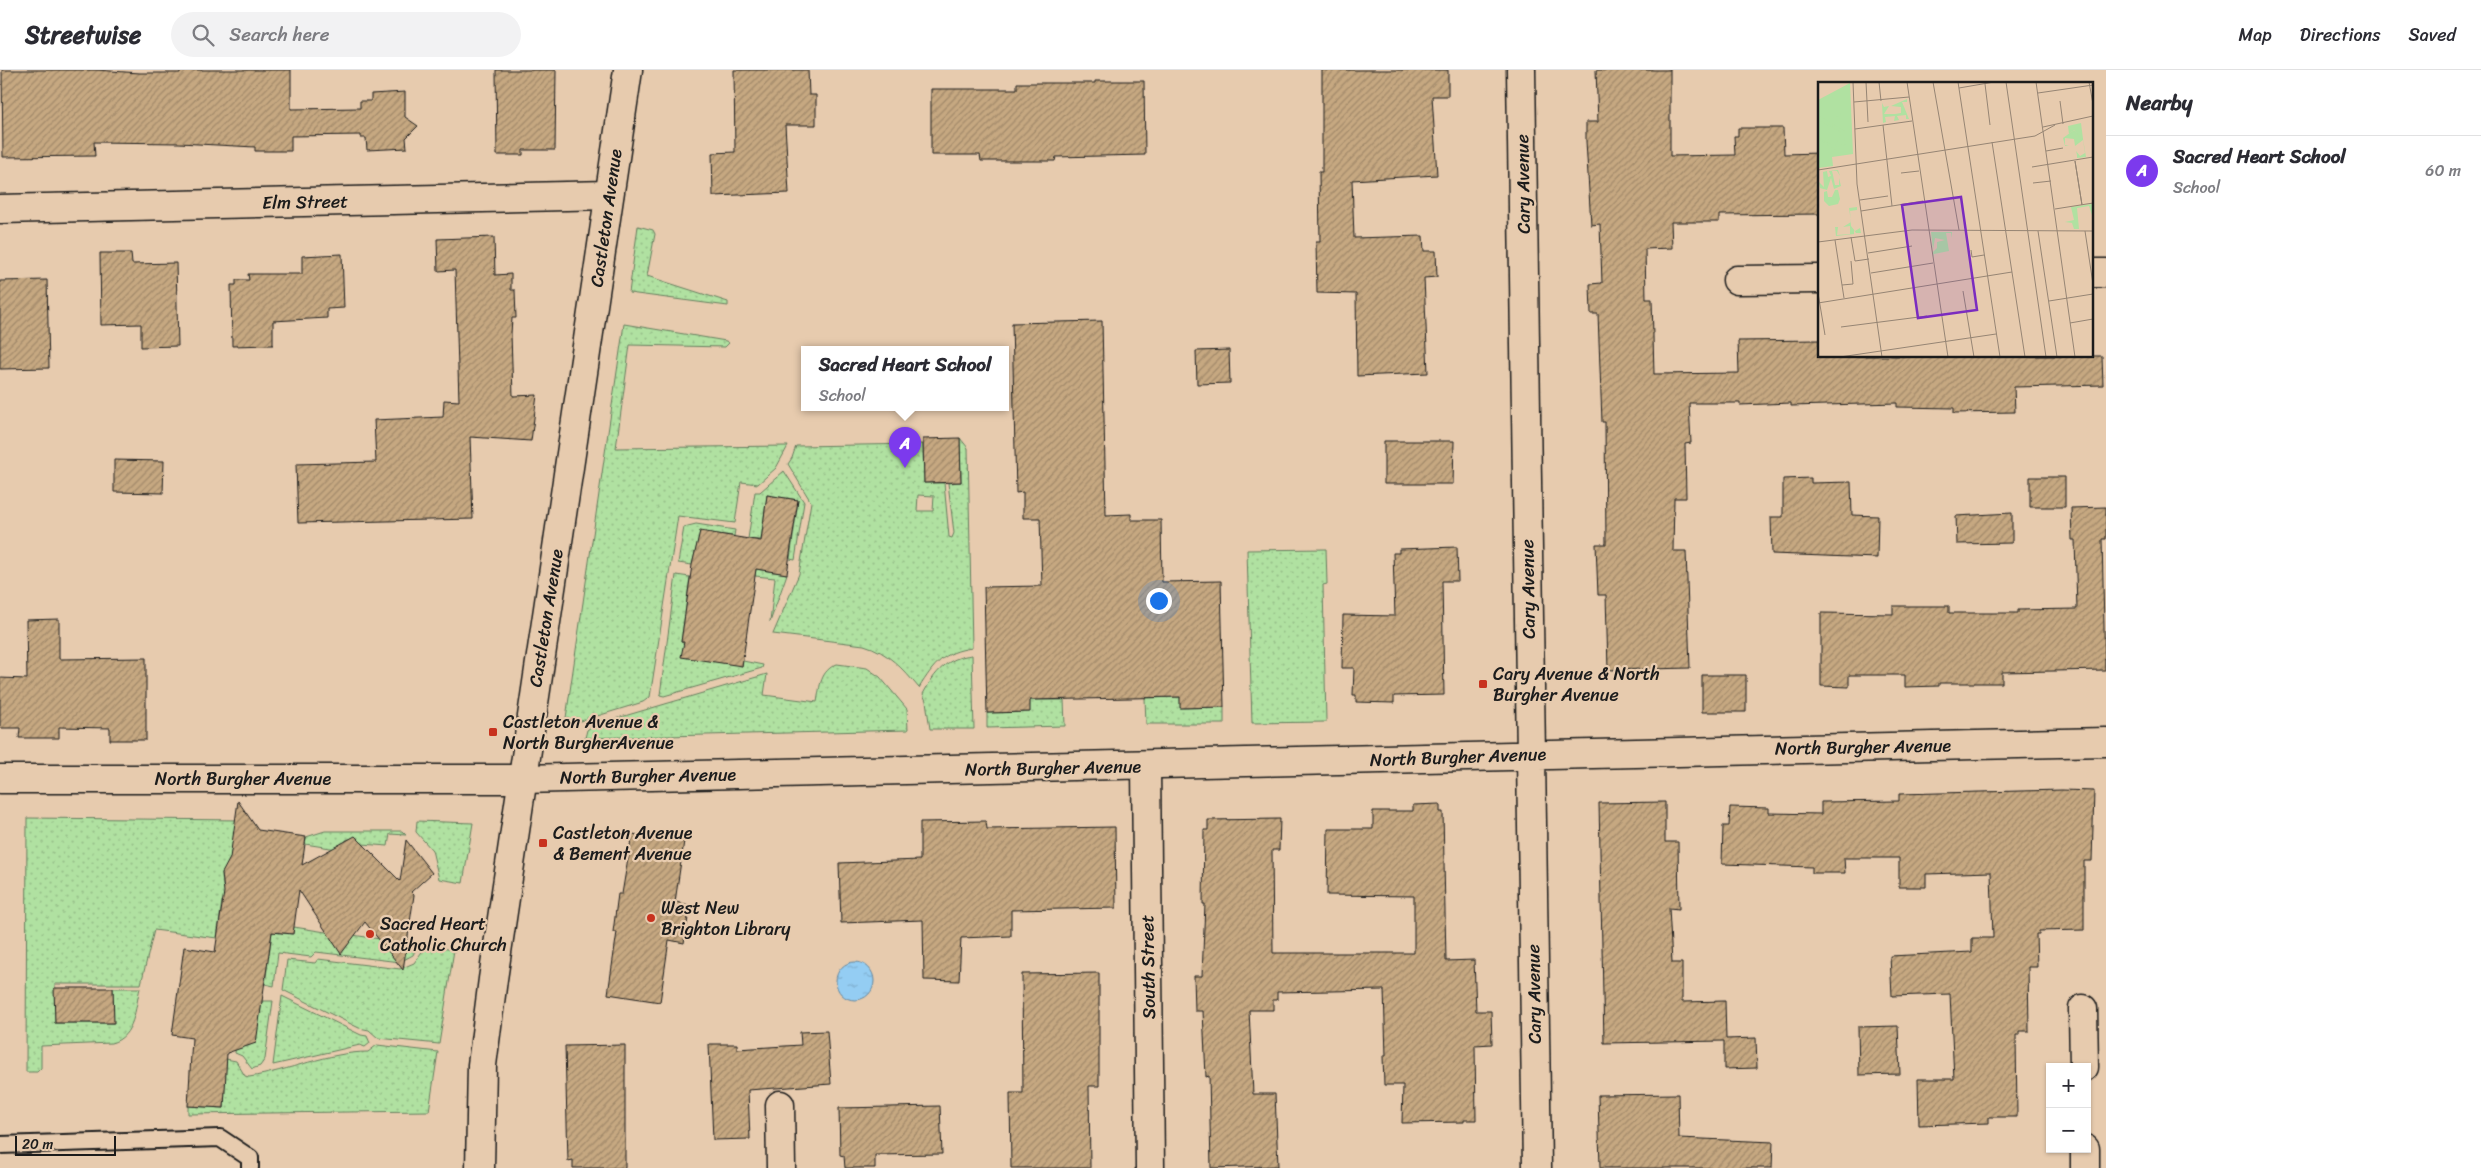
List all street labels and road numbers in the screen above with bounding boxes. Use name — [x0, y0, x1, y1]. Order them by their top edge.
street label: Cary Avenue — [1506, 134, 1540, 234]
street label: Castleton Avenue — [580, 146, 632, 289]
street label: Elm Street — [262, 185, 348, 219]
street label: Cary Avenue — [1511, 539, 1545, 639]
street label: Castleton Avenue — [519, 546, 573, 689]
street label: North Burgher Avenue — [1775, 729, 1952, 765]
street label: North Burgher Avenue — [1369, 738, 1547, 776]
street label: North Burgher Avenue — [965, 750, 1142, 786]
street label: North Burgher Avenue — [560, 758, 737, 794]
street label: North Burgher Avenue — [155, 763, 331, 795]
street label: South Street — [1131, 914, 1165, 1019]
street label: Cary Avenue — [1517, 944, 1551, 1044]

